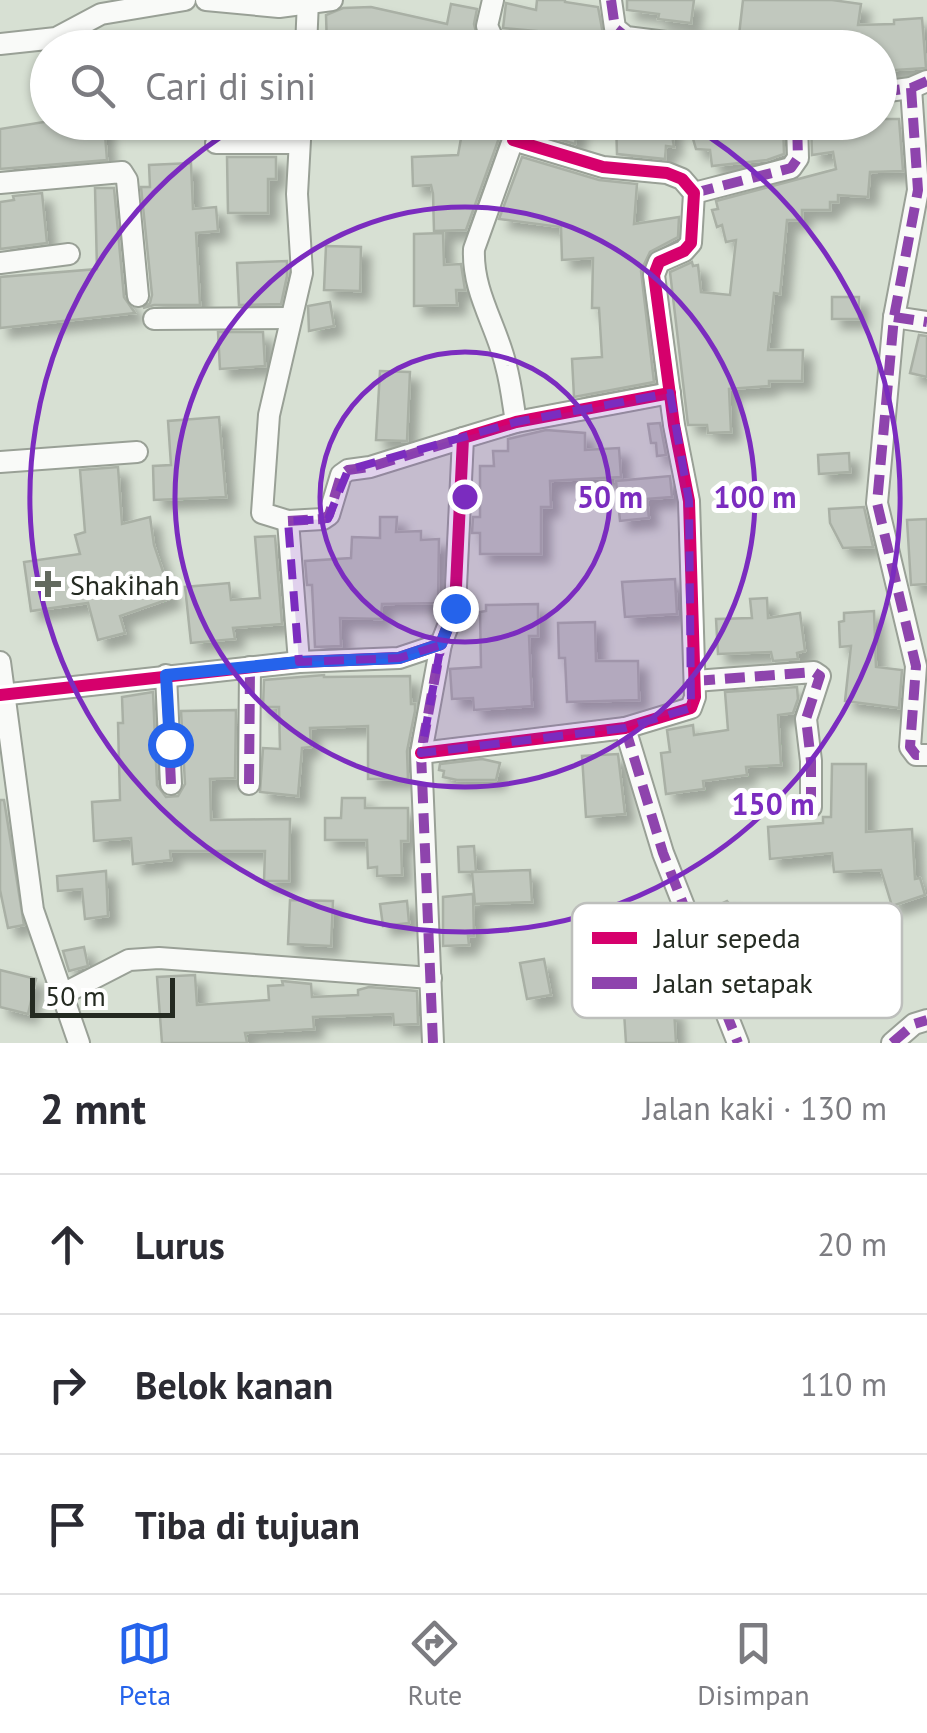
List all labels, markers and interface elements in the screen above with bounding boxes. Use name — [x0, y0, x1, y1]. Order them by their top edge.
search box — [30, 30, 897, 140]
icon: search — [65, 58, 120, 113]
text: Cari di sini — [145, 61, 316, 110]
text: 50 m — [577, 477, 643, 516]
text: 100 m — [714, 477, 796, 516]
centre of rings — [447, 479, 483, 515]
place label: Shakihah — [70, 566, 180, 603]
marker: Shakihah — [35, 571, 61, 597]
route end — [433, 586, 479, 632]
route start — [148, 722, 194, 768]
text: 150 m — [732, 784, 814, 823]
legend — [572, 903, 902, 1018]
text: Jalur sepeda — [653, 919, 801, 956]
text: Jalan setapak — [653, 964, 813, 1001]
scale bar — [30, 973, 175, 1018]
text: 50 m — [45, 977, 106, 1014]
text: 2 mnt — [40, 1081, 146, 1136]
text: Jalan kaki · 130 m — [643, 1087, 887, 1129]
icon: ahead — [40, 1217, 95, 1272]
text: Lurus — [135, 1220, 225, 1269]
text: 20 m — [818, 1223, 887, 1265]
icon: right — [40, 1357, 95, 1412]
text: Belok kanan — [135, 1360, 333, 1409]
text: 110 m — [800, 1363, 887, 1405]
icon: arrive — [40, 1497, 95, 1552]
text: Tiba di tujuan — [135, 1500, 360, 1549]
tab: Peta — [117, 1616, 172, 1713]
tab: Rute — [407, 1616, 462, 1713]
tab: Disimpan — [697, 1616, 810, 1713]

